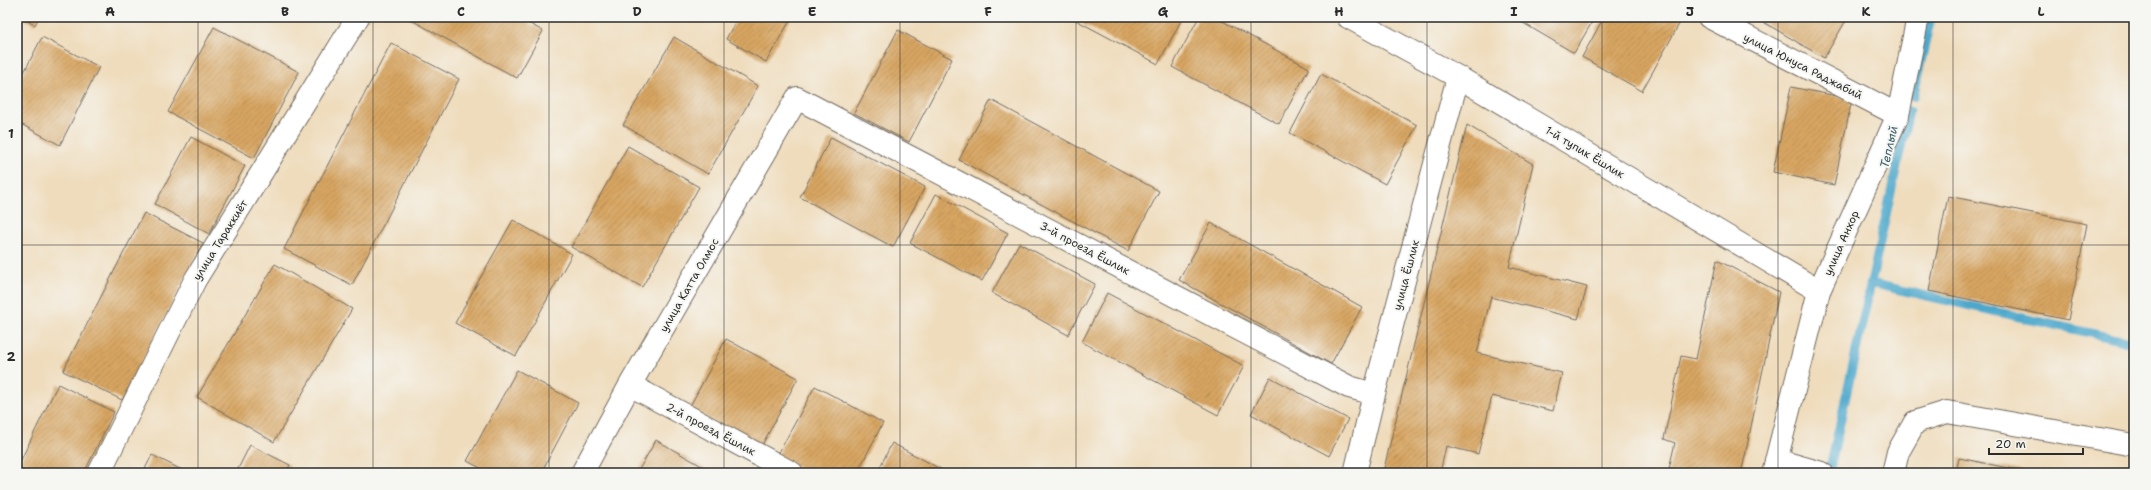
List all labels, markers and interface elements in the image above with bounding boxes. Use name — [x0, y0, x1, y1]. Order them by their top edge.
text: A — [105, 3, 115, 20]
text: B — [281, 3, 289, 20]
text: C — [457, 3, 465, 20]
text: D — [632, 3, 642, 20]
text: E — [808, 3, 817, 20]
text: F — [984, 3, 992, 20]
text: G — [1158, 3, 1169, 20]
text: H — [1334, 3, 1344, 20]
text: I — [1510, 3, 1518, 20]
text: J — [1686, 3, 1694, 20]
text: K — [1862, 3, 1871, 20]
text: L — [2037, 3, 2045, 20]
street label: улица Юнуса Раджабий — [1741, 30, 1865, 103]
street label: 1-й тупик Ёшлик — [1542, 123, 1627, 182]
water label: Теплый — [1876, 124, 1902, 170]
text: 1 — [8, 125, 14, 142]
street label: улица Тараккиёт — [190, 197, 251, 283]
street label: улица Анхор — [1820, 208, 1863, 278]
street label: 3-й проезд Ёшлик — [1037, 218, 1132, 279]
street label: улица Катта Олмос — [656, 235, 723, 335]
street label: улица Ёшлик — [1390, 238, 1423, 312]
text: 2 — [6, 348, 16, 365]
street label: 2-й проезд Ёшлик — [663, 400, 758, 459]
scale bar — [1989, 430, 2083, 456]
text: 20 m — [1995, 436, 2026, 452]

